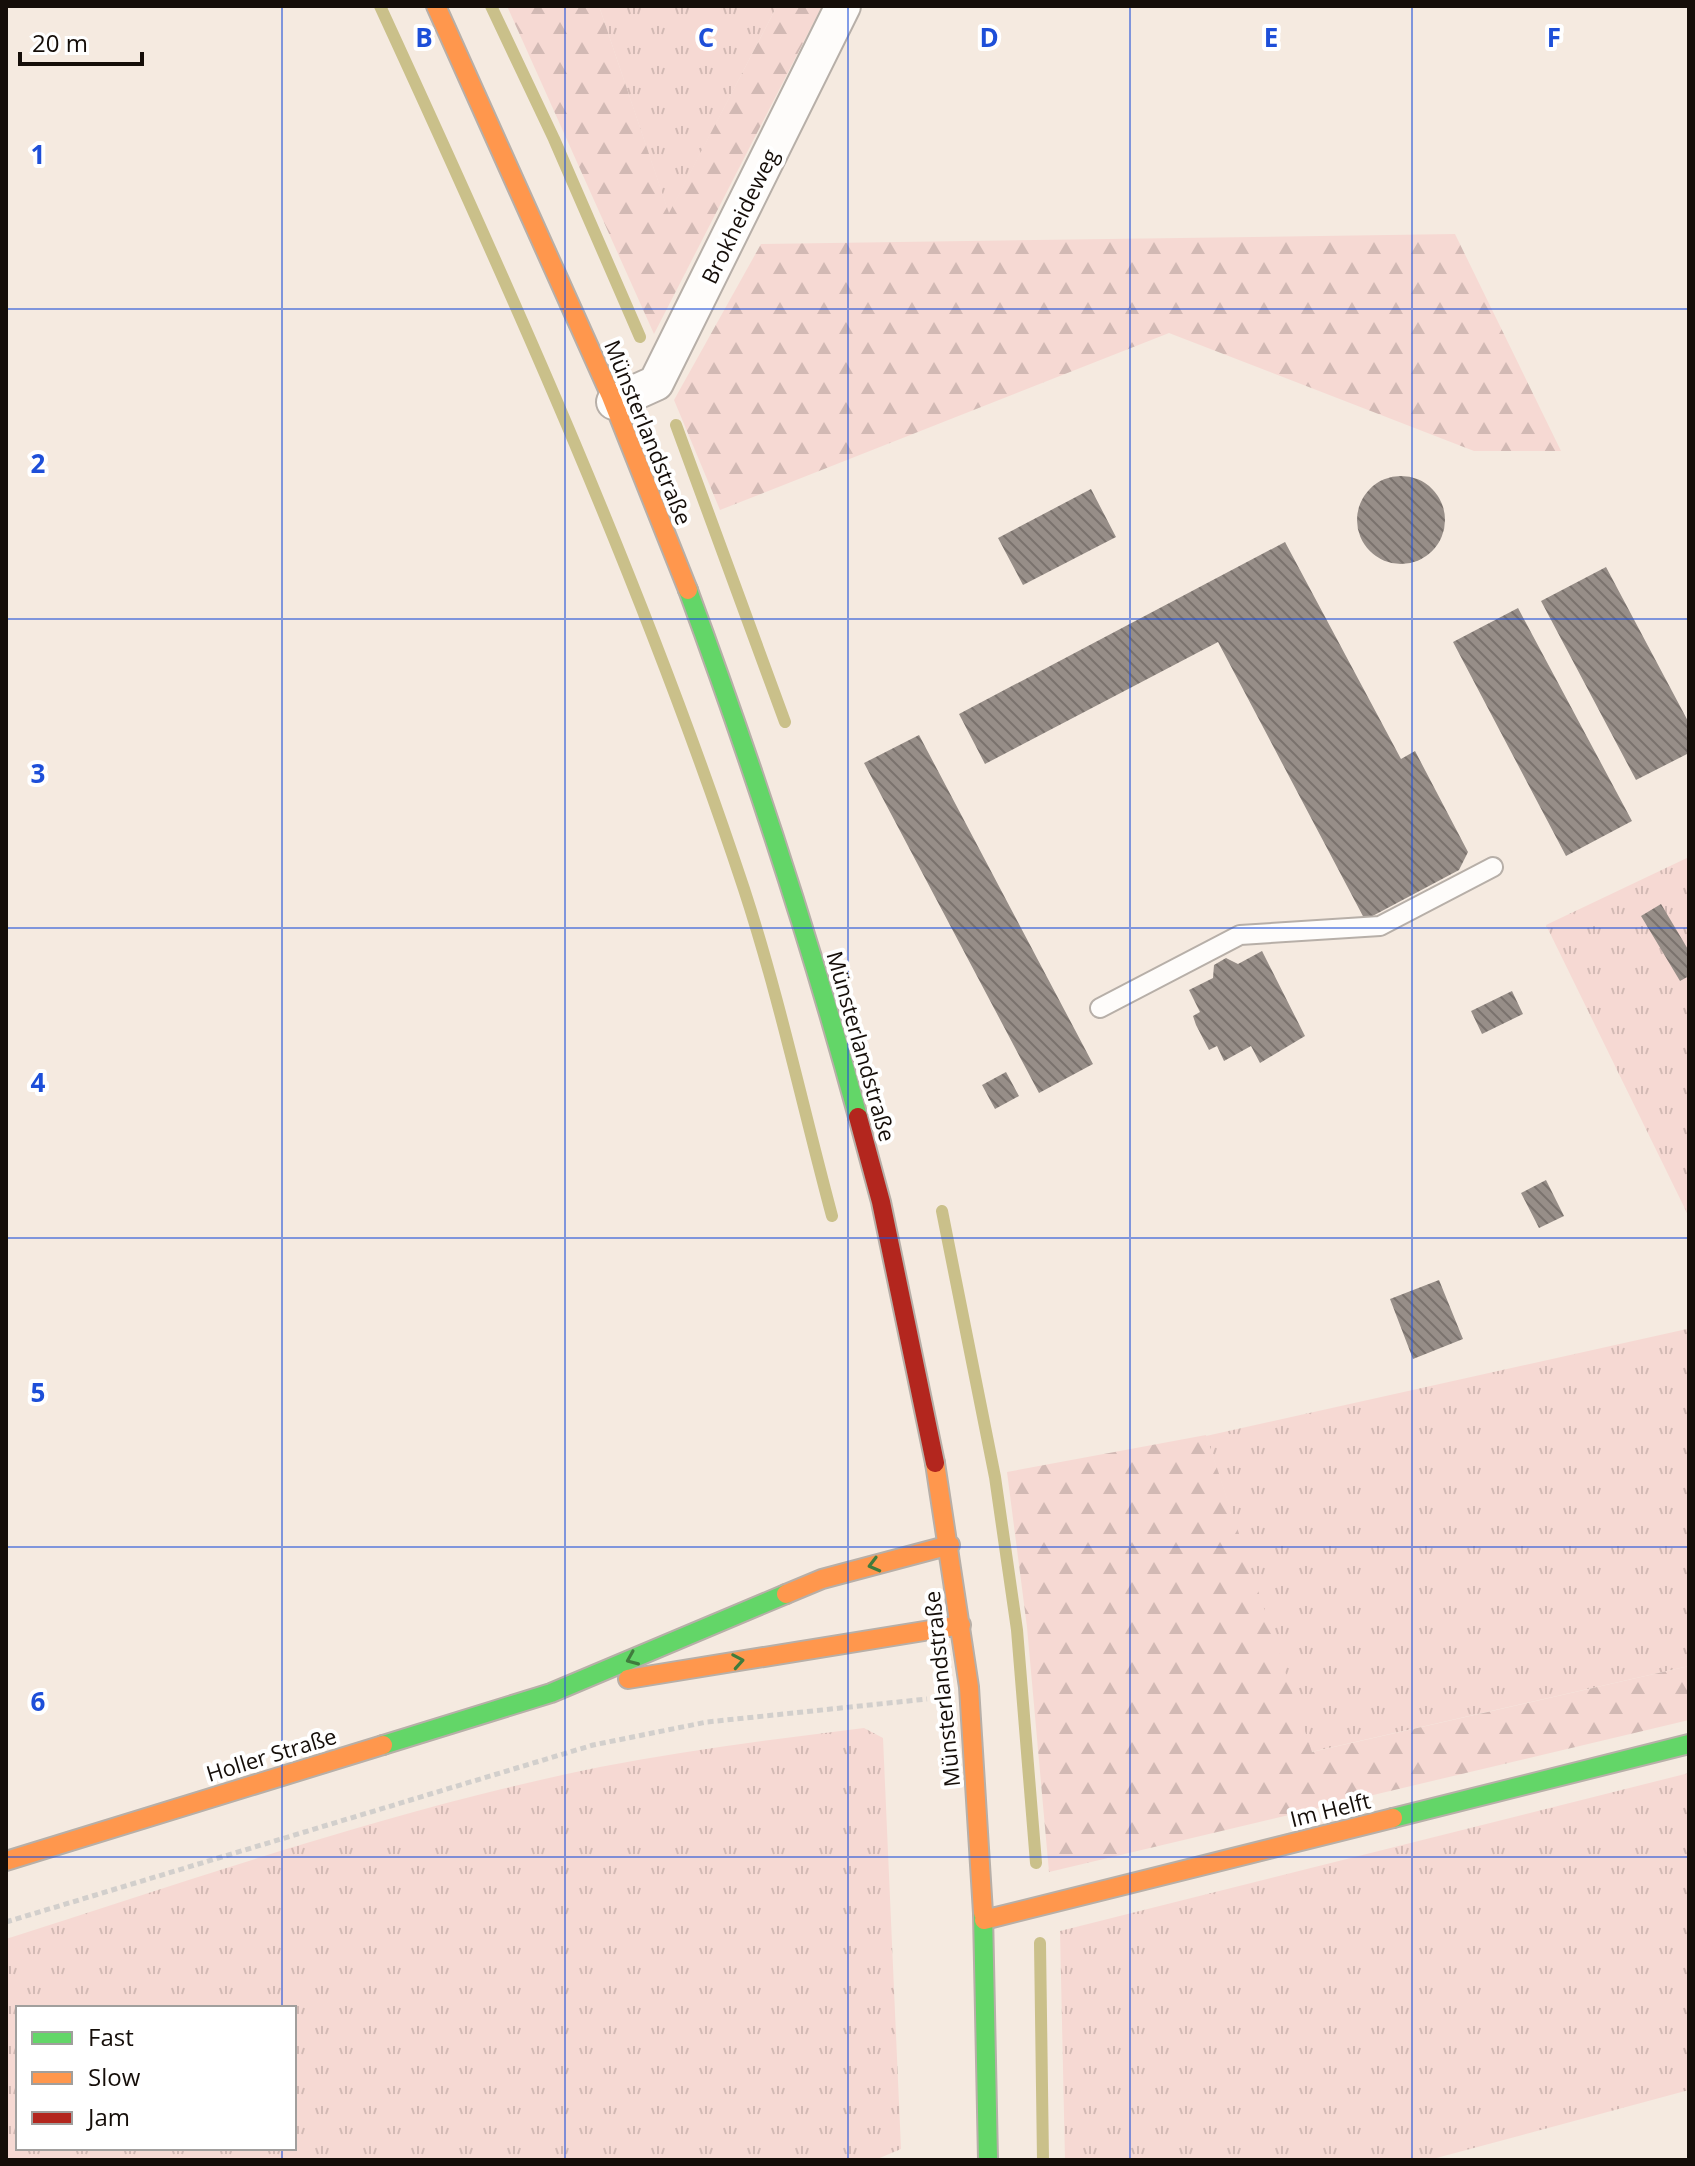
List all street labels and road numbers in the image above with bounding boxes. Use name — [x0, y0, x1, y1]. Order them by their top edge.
street label: Brokheideweg — [693, 144, 785, 288]
street label: Münsterlandstraße — [598, 335, 700, 529]
street label: Münsterlandstraße — [820, 947, 904, 1145]
street label: Münsterlandstraße — [916, 1590, 966, 1788]
street label: Holler Straße — [202, 1720, 340, 1788]
street label: Im Helft — [1287, 1785, 1373, 1833]

